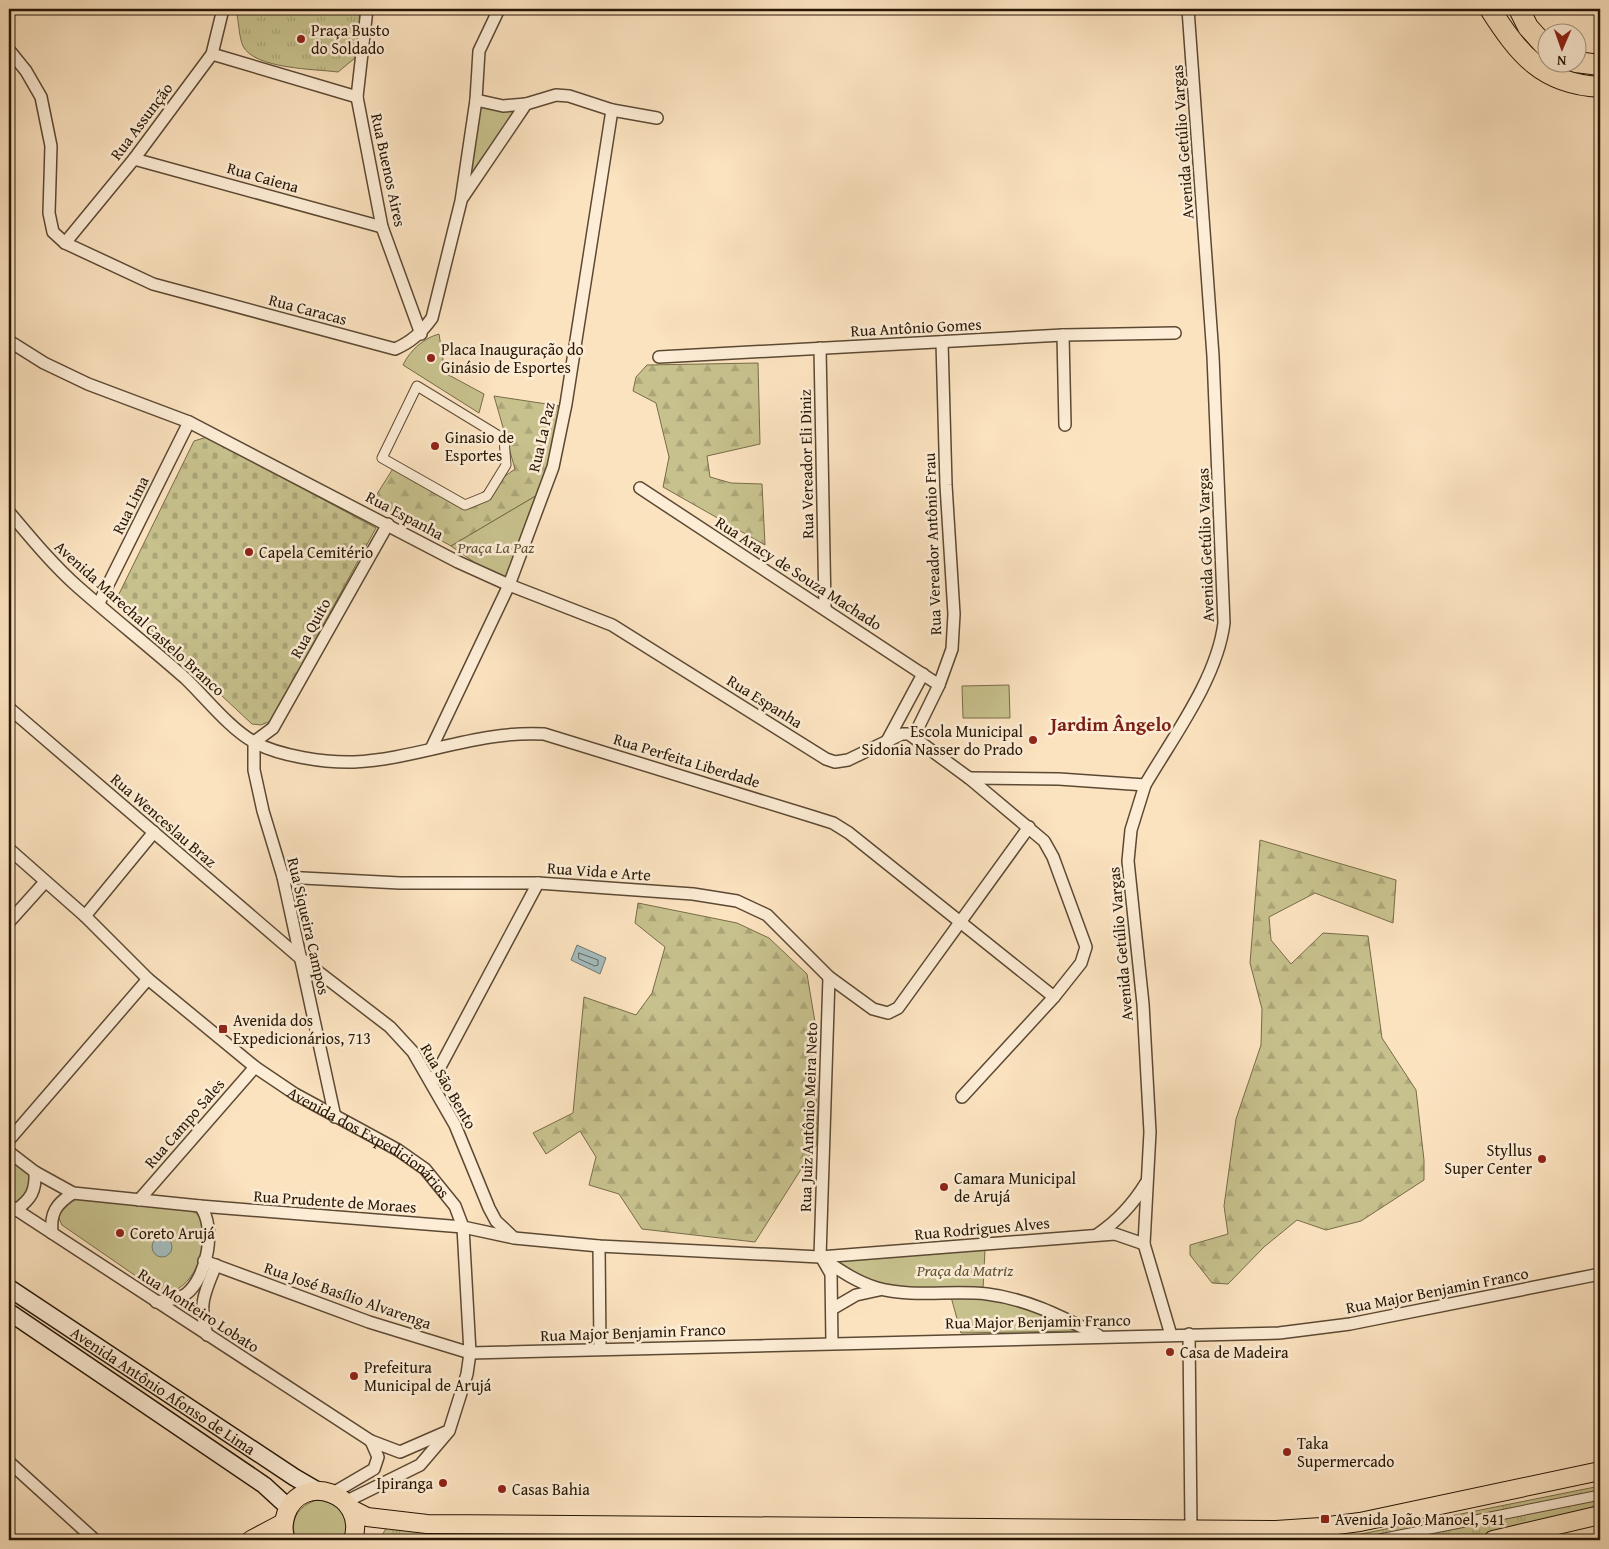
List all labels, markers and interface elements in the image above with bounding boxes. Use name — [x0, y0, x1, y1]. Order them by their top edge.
place label: Praça Busto do Soldado — [311, 18, 390, 60]
north arrow — [1536, 22, 1586, 72]
marker: Praça Busto do Soldado — [295, 33, 307, 45]
text: N — [1556, 51, 1567, 71]
street label: Avenida Getúlio Vargas — [1165, 64, 1199, 220]
street label: Rua Assunção — [104, 77, 178, 165]
street label: Rua Buenos Aires — [365, 111, 413, 229]
street label: Rua Caiena — [224, 155, 302, 199]
street label: Rua Caracas — [266, 287, 350, 331]
street label: Rua Antônio Gomes — [850, 312, 982, 342]
place label: Placa Inauguração do Ginásio de Esportes — [441, 337, 584, 379]
marker: Placa Inauguração do Ginásio de Esportes — [425, 352, 437, 364]
street label: Rua Vereador Eli Diniz — [793, 389, 819, 539]
street label: Rua La Paz — [521, 400, 561, 474]
place label: Ginasio de Esportes — [445, 425, 514, 467]
marker: Ginasio de Esportes — [429, 440, 441, 452]
street label: Rua Vereador Antônio Frau — [917, 452, 947, 636]
street label: Avenida Getúlio Vargas — [1190, 467, 1220, 623]
street label: Rua Lima — [106, 472, 155, 538]
street label: Rua Espanha — [362, 484, 449, 546]
street label: Rua Aracy de Souza Machado — [711, 510, 887, 636]
street label: Avenida Marechal Castelo Branco — [49, 535, 231, 701]
park label: Praça La Paz — [457, 535, 535, 559]
place label: Capela Cemitério — [259, 540, 373, 564]
marker: Capela Cemitério — [243, 546, 255, 558]
street label: Rua Quito — [284, 593, 336, 663]
street label: Rua Espanha — [723, 668, 808, 734]
district label: Jardim Ângelo — [1048, 710, 1171, 738]
place label: Escola Municipal Sidonia Nasser do Prado — [862, 719, 1024, 761]
street label: Rua Perfeita Liberdade — [611, 726, 763, 794]
marker: Escola Municipal Sidonia Nasser do Prado — [1027, 734, 1039, 746]
street label: Rua Wenceslau Braz — [106, 767, 222, 873]
street label: Rua Siqueira Campos — [282, 855, 336, 997]
street label: Rua Vida e Arte — [546, 855, 652, 887]
street label: Avenida Getúlio Vargas — [1101, 866, 1139, 1022]
place label: Avenida dos Expedicionários, 713 — [233, 1008, 371, 1050]
street label: Rua Juiz Antônio Meira Neto — [793, 1022, 823, 1212]
marker: Avenida dos Expedicionários, 713 — [217, 1023, 229, 1035]
street label: Rua São Bento — [415, 1039, 483, 1133]
street label: Rua Campo Sales — [138, 1073, 230, 1173]
street label: Avenida dos Expedicionários — [283, 1080, 456, 1203]
place label: Styllus Super Center — [1444, 1138, 1532, 1180]
marker: Styllus Super Center — [1536, 1153, 1548, 1165]
place label: Camara Municipal de Arujá — [954, 1166, 1076, 1208]
marker: Camara Municipal de Arujá — [938, 1181, 950, 1193]
street label: Rua Prudente de Moraes — [253, 1183, 417, 1219]
street label: Rua Rodrigues Alves — [913, 1210, 1051, 1246]
place label: Coreto Arujá — [130, 1221, 215, 1245]
marker: Coreto Arujá — [114, 1227, 126, 1239]
street label: Rua José Basílio Alvarenga — [261, 1255, 435, 1335]
park label: Praça da Matriz — [916, 1258, 1014, 1282]
street label: Rua Major Benjamin Franco — [1344, 1260, 1530, 1320]
street label: Rua Monteiro Lobato — [134, 1262, 264, 1358]
street label: Rua Major Benjamin Franco — [945, 1307, 1131, 1335]
street label: Rua Major Benjamin Franco — [540, 1317, 726, 1347]
street label: Avenida Antônio Afonso de Lima — [66, 1320, 261, 1461]
place label: Casa de Madeira — [1180, 1340, 1289, 1364]
marker: Casa de Madeira — [1164, 1346, 1176, 1358]
place label: Prefeitura Municipal de Arujá — [364, 1355, 492, 1397]
marker: Prefeitura Municipal de Arujá — [348, 1370, 360, 1382]
place label: Taka Supermercado — [1297, 1431, 1395, 1473]
marker: Taka Supermercado — [1281, 1446, 1293, 1458]
place label: Ipiranga — [376, 1471, 433, 1495]
marker: Ipiranga — [437, 1477, 449, 1489]
place label: Casas Bahia — [512, 1477, 590, 1501]
marker: Casas Bahia — [496, 1483, 508, 1495]
place label: Avenida João Manoel, 541 — [1335, 1507, 1505, 1531]
marker: Avenida João Manoel, 541 — [1319, 1513, 1331, 1525]

